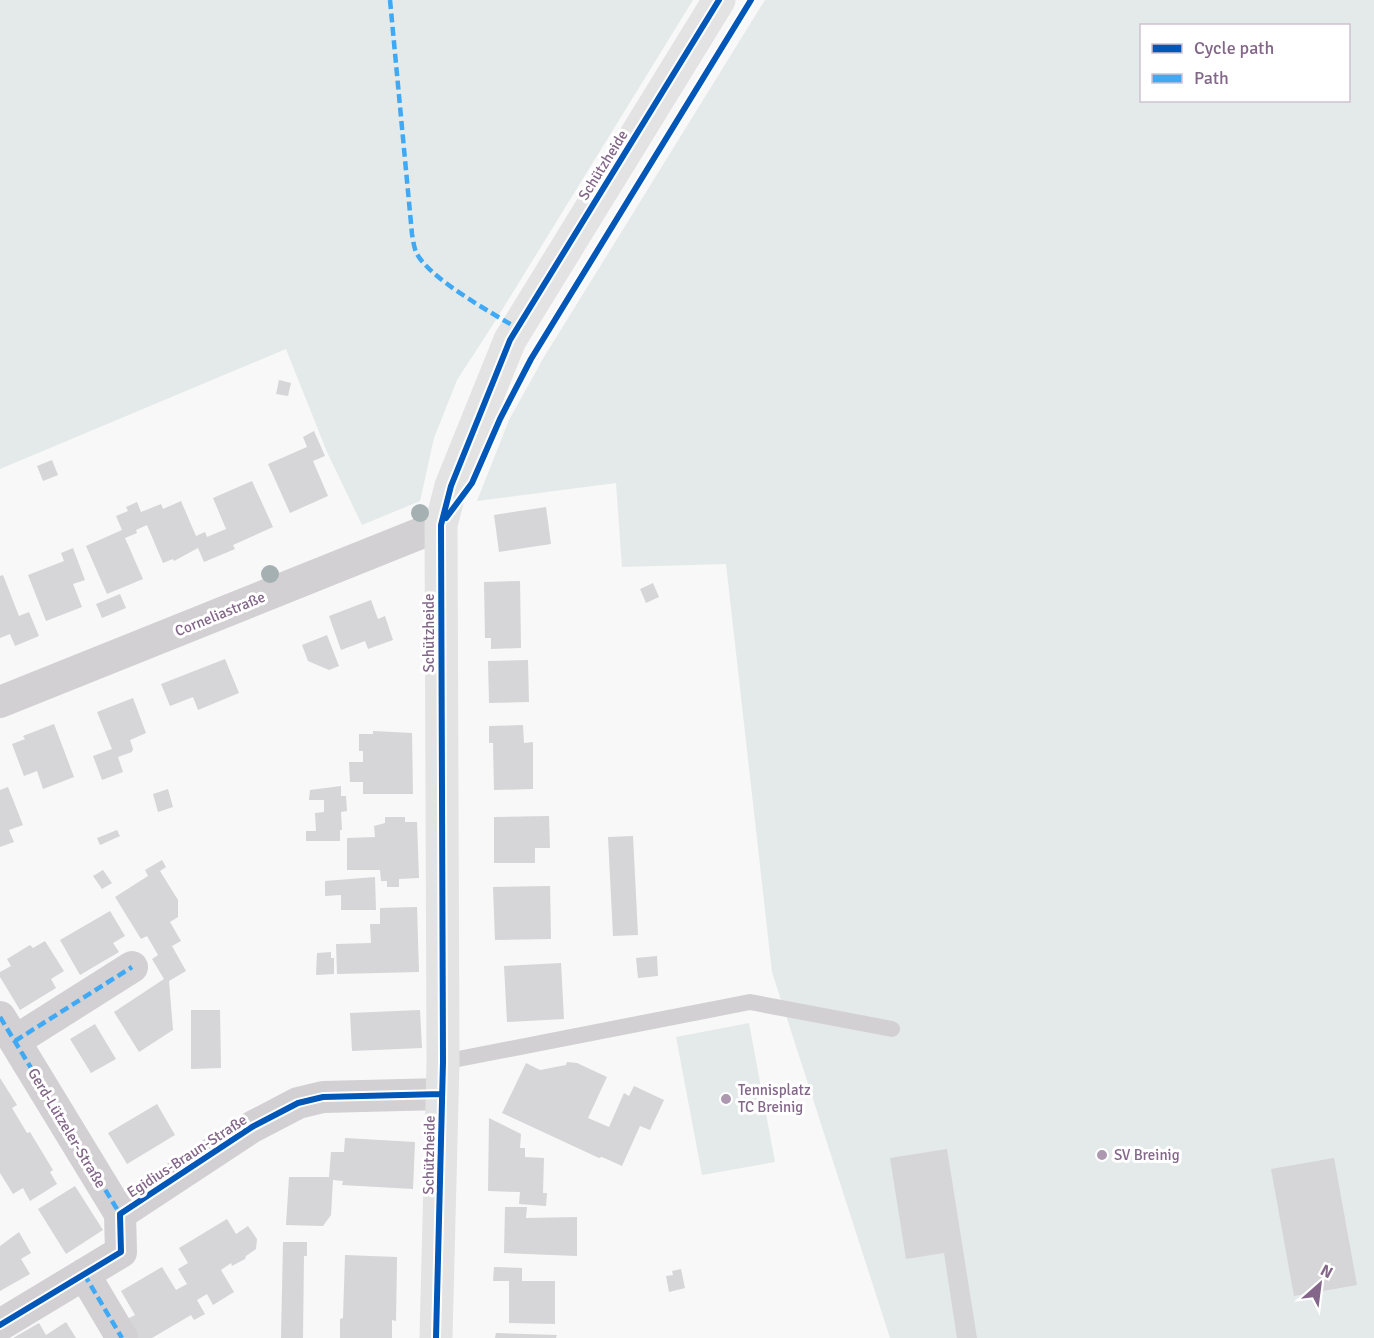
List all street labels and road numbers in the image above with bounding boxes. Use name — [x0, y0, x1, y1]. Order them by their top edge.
street label: Schützheide — [574, 127, 632, 203]
street label: Corneliastraße — [172, 588, 268, 640]
street label: Schützheide — [420, 593, 438, 673]
street label: Gerd-Lützeler-Straße — [24, 1065, 110, 1191]
street label: Egidius-Braun-Straße — [124, 1111, 250, 1201]
street label: Schützheide — [419, 1115, 439, 1195]

